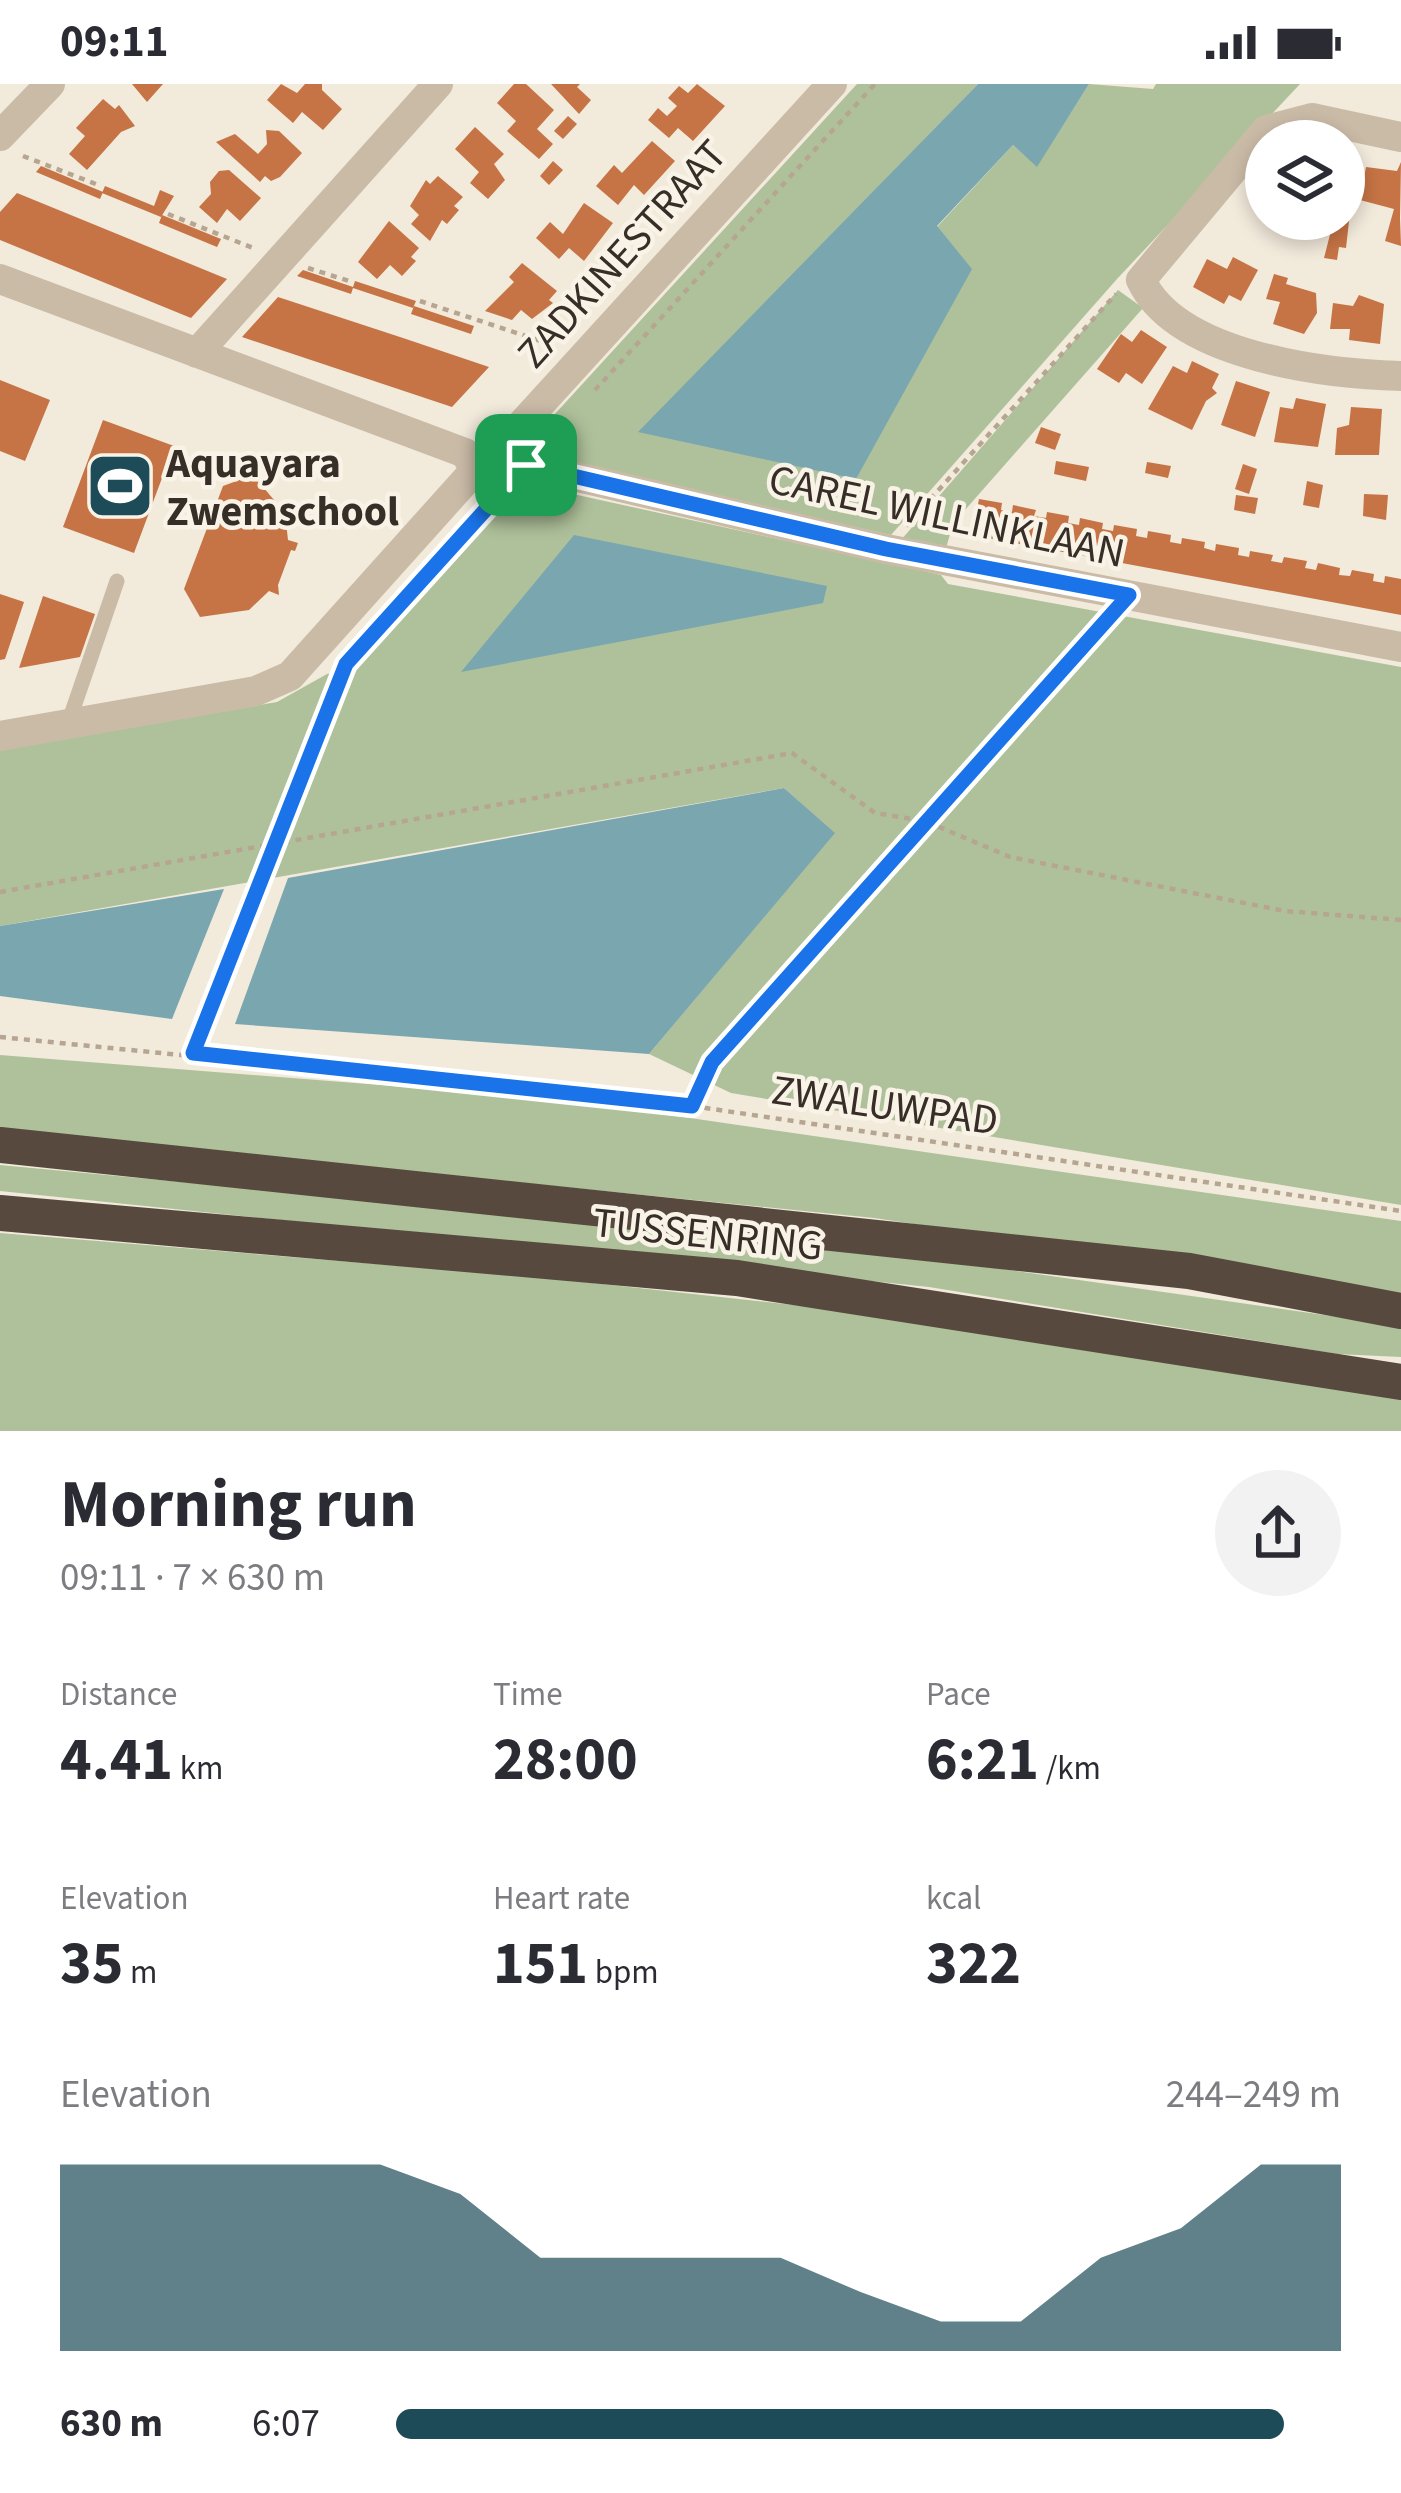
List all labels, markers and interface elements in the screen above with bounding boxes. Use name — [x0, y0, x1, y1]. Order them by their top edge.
text: 09:11 — [60, 10, 169, 74]
map controls — [1245, 120, 1365, 240]
button: layers — [1245, 120, 1365, 240]
street label: ZADKINESTRAAT — [503, 127, 742, 382]
pin — [475, 414, 577, 516]
icon: arrive — [493, 432, 559, 498]
place label: Aquayara Zwemschool — [165, 434, 399, 542]
street label: CAREL WILLINKLAAN — [763, 450, 1130, 584]
sports icon: Aquayara Zwemschool — [85, 451, 155, 521]
street label: ZWALUWPAD — [768, 1060, 1002, 1152]
street label: TUSSENRING — [590, 1193, 826, 1277]
text: Morning run — [60, 1458, 417, 1552]
button: share — [1215, 1470, 1341, 1596]
text: 09:11 · 7 × 630 m — [60, 1550, 325, 1606]
text: Distance — [60, 1671, 177, 1718]
text: Time — [493, 1671, 563, 1718]
text: Pace — [926, 1671, 991, 1718]
text: 4.41 — [60, 1718, 173, 1803]
text: 28:00 — [493, 1718, 638, 1803]
text: 6:21 — [926, 1718, 1039, 1803]
text: km — [173, 1745, 223, 1792]
text: /km — [1039, 1745, 1101, 1792]
text: Elevation — [60, 1875, 189, 1922]
text: Heart rate — [493, 1875, 630, 1922]
text: kcal — [926, 1875, 982, 1922]
text: 35 — [60, 1922, 123, 2007]
text: 151 — [493, 1922, 588, 2007]
text: 322 — [926, 1922, 1021, 2007]
text: m — [123, 1949, 157, 1996]
text: bpm — [588, 1949, 659, 1996]
text: Elevation — [60, 2067, 212, 2123]
text: 244–249 m — [1166, 2067, 1341, 2123]
text: 630 m — [60, 2396, 163, 2452]
text: 6:07 — [252, 2396, 320, 2452]

